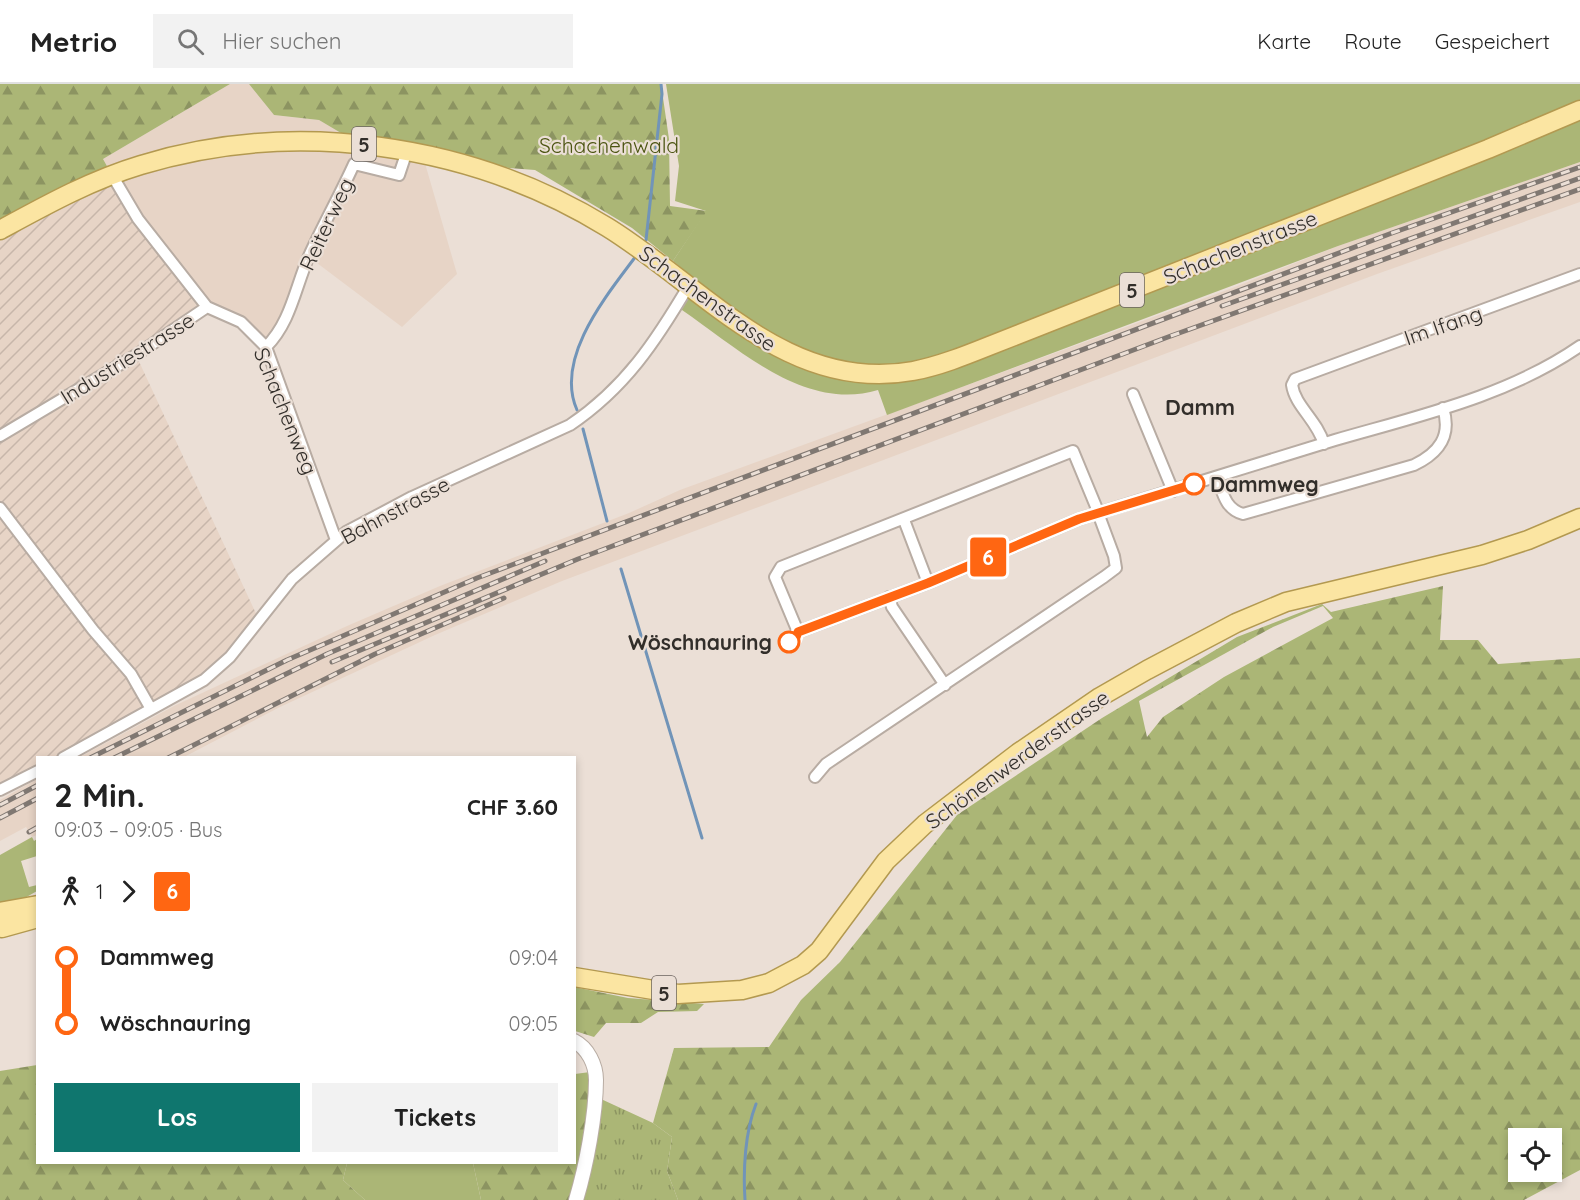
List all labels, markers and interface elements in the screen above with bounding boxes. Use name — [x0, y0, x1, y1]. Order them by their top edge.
search box — [153, 14, 573, 68]
text: Metrio — [30, 24, 117, 59]
icon: search — [174, 25, 207, 58]
text: Hier suchen — [222, 27, 341, 55]
text: Karte — [1257, 28, 1311, 54]
text: Route — [1344, 28, 1402, 54]
text: Gespeichert — [1435, 28, 1550, 54]
road number: 5 — [352, 127, 376, 161]
park label: Schachenwald — [539, 132, 679, 158]
street label: Reiterweg — [293, 174, 359, 274]
street label: Schachenstrasse — [1159, 204, 1321, 290]
street label: Schachenstrasse — [634, 240, 782, 356]
road number: 5 — [1120, 273, 1144, 307]
street label: Im Ifang — [1401, 300, 1485, 350]
street label: Industriestrasse — [55, 306, 199, 410]
street label: Schachenweg — [249, 344, 323, 478]
district label: Damm — [1165, 393, 1235, 421]
street label: Bahnstrasse — [336, 470, 454, 550]
place label: Dammweg — [1210, 471, 1319, 497]
marker: Dammweg — [1183, 473, 1205, 495]
line badge: 6 — [968, 538, 1008, 576]
text: 6 — [982, 544, 994, 570]
place label: Wöschnauring — [628, 629, 772, 655]
marker: Wöschnauring — [778, 631, 800, 653]
street label: Schönenwerderstrasse — [920, 684, 1114, 834]
text: 2 Min. — [54, 774, 145, 815]
text: CHF 3.60 — [467, 793, 558, 821]
text: 09:03 – 09:05 · Bus — [54, 817, 223, 842]
icon: walk — [54, 875, 87, 908]
icon: forward — [112, 875, 145, 908]
text: 6 — [166, 878, 178, 904]
text: 1 — [96, 879, 103, 904]
text: Dammweg — [100, 943, 214, 971]
text: 09:04 — [509, 945, 558, 970]
road number: 5 — [652, 976, 676, 1010]
text: Wöschnauring — [100, 1009, 251, 1037]
text: 09:05 — [508, 1011, 558, 1036]
button: Los — [54, 1083, 300, 1152]
button: Tickets — [312, 1083, 558, 1152]
map controls — [1508, 1128, 1562, 1182]
button: locate — [1508, 1128, 1562, 1182]

